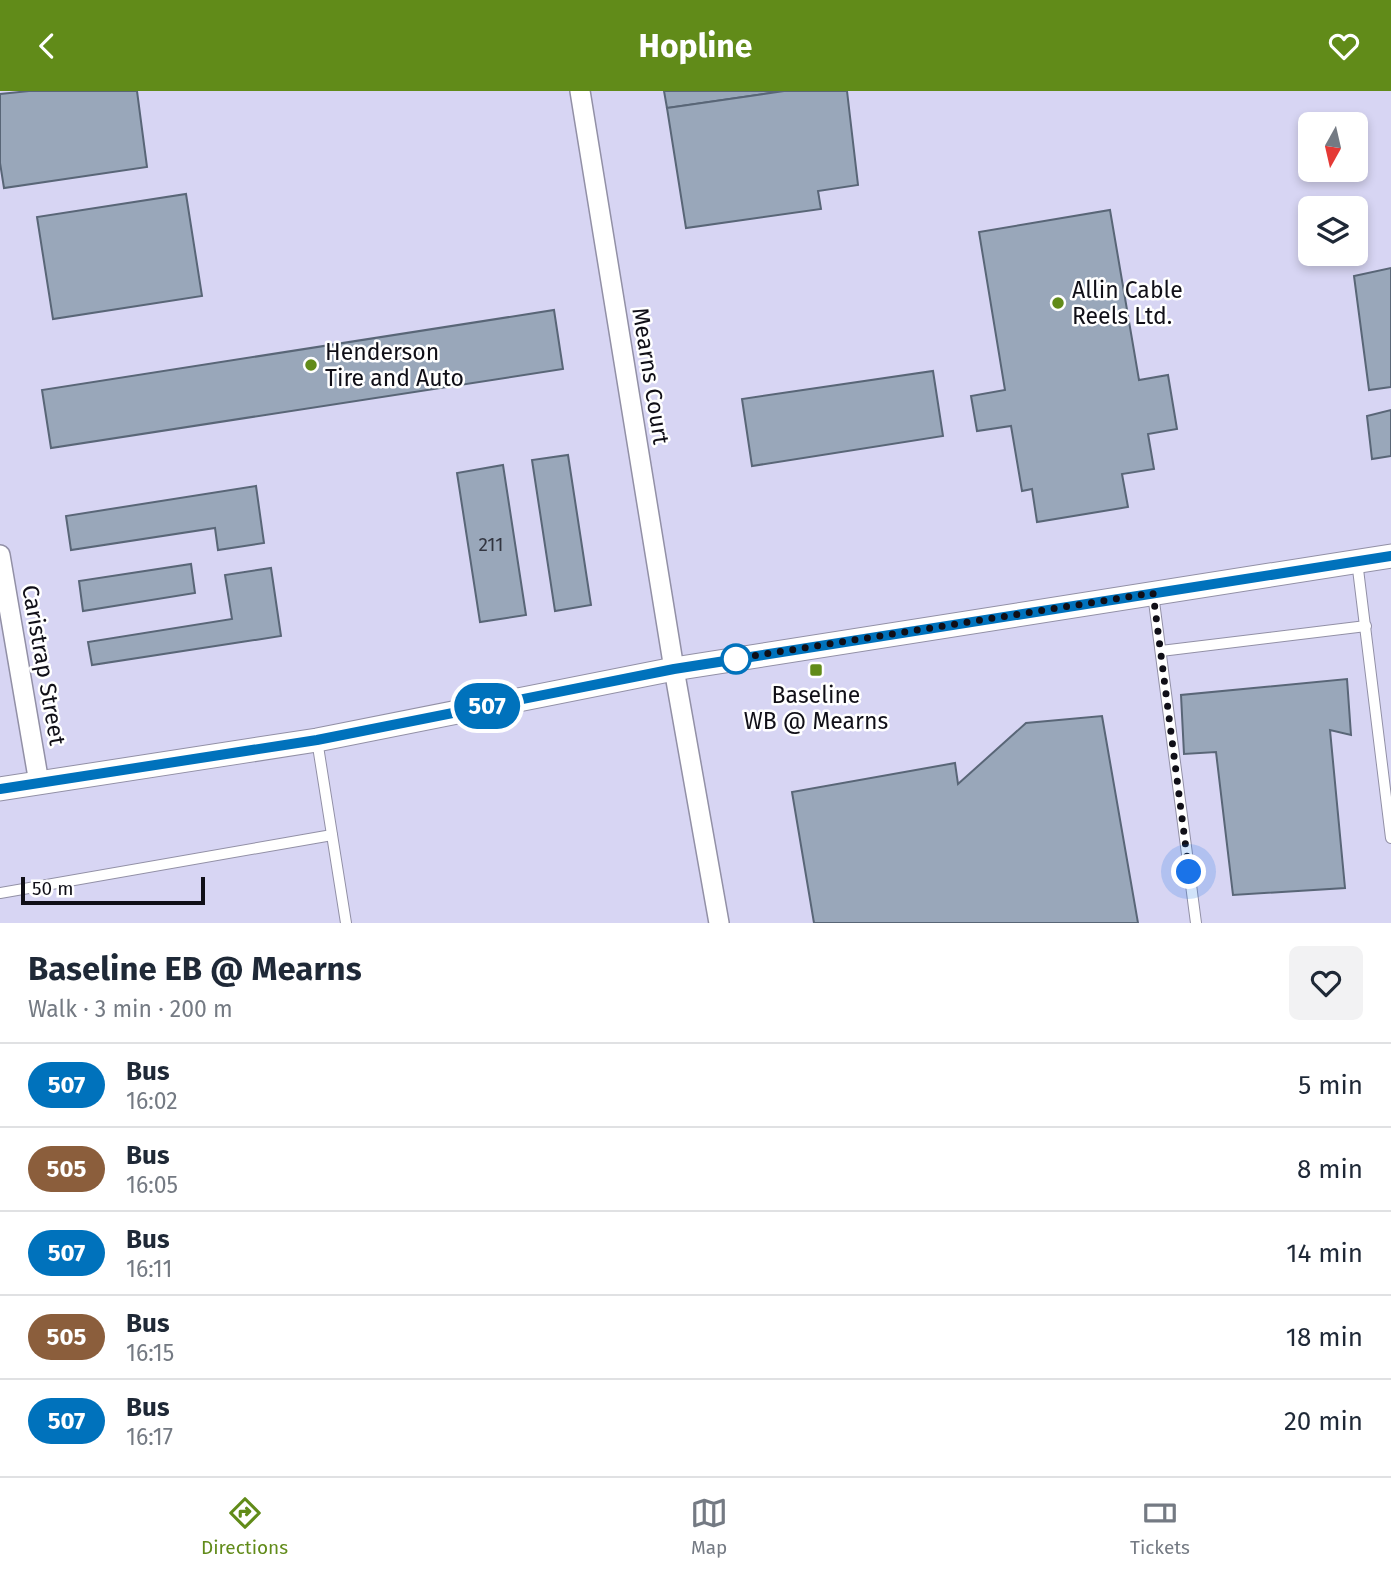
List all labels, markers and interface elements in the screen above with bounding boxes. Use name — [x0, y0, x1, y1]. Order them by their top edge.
icon: back — [28, 27, 66, 65]
text: Hopline — [639, 27, 752, 65]
icon: heart — [1325, 27, 1363, 65]
north arrow — [1298, 112, 1368, 182]
map controls — [1298, 112, 1368, 266]
button: layers — [1298, 196, 1368, 266]
place label: Allin Cable Reels Ltd. — [1072, 276, 1183, 330]
marker: Allin Cable Reels Ltd. — [1050, 295, 1066, 311]
street label: Mearns Court — [626, 305, 676, 447]
place label: Henderson Tire and Auto — [325, 338, 464, 392]
marker: Henderson Tire and Auto — [303, 357, 319, 373]
house number: 211 — [478, 533, 504, 556]
street label: Caristrap Street — [16, 583, 72, 748]
unlabelled marker — [721, 644, 751, 674]
marker: Baseline WB @ Mearns — [808, 662, 824, 678]
place label: Baseline WB @ Mearns — [744, 681, 888, 735]
line badge: 507 — [447, 683, 527, 729]
text: 507 — [468, 692, 506, 720]
your location — [1171, 854, 1206, 889]
scale bar — [21, 874, 205, 906]
text: 50 m — [32, 877, 73, 900]
button: heart — [1289, 946, 1363, 1020]
text: Baseline EB @ Mearns — [28, 949, 362, 989]
text: Walk · 3 min · 200 m — [28, 995, 233, 1023]
text: Bus — [126, 1056, 169, 1087]
text: 5 min — [1298, 1070, 1363, 1101]
text: 507 — [48, 1071, 85, 1099]
text: 16:02 — [126, 1087, 178, 1115]
text: Bus — [126, 1140, 169, 1171]
text: 8 min — [1297, 1154, 1363, 1185]
text: 505 — [47, 1155, 86, 1183]
text: 16:05 — [126, 1171, 178, 1199]
text: Bus — [126, 1224, 169, 1255]
text: 14 min — [1286, 1238, 1363, 1269]
text: 507 — [48, 1239, 85, 1267]
text: 16:11 — [126, 1255, 172, 1283]
text: Bus — [126, 1308, 169, 1339]
text: 18 min — [1286, 1322, 1363, 1353]
text: 505 — [47, 1323, 86, 1351]
text: 16:15 — [126, 1339, 174, 1367]
text: Bus — [126, 1392, 169, 1423]
text: 20 min — [1284, 1406, 1363, 1437]
text: 507 — [48, 1407, 85, 1435]
text: 16:17 — [126, 1423, 173, 1451]
tab: Directions — [201, 1494, 288, 1559]
tab: Map — [690, 1494, 728, 1559]
tab: Tickets — [1130, 1494, 1190, 1559]

